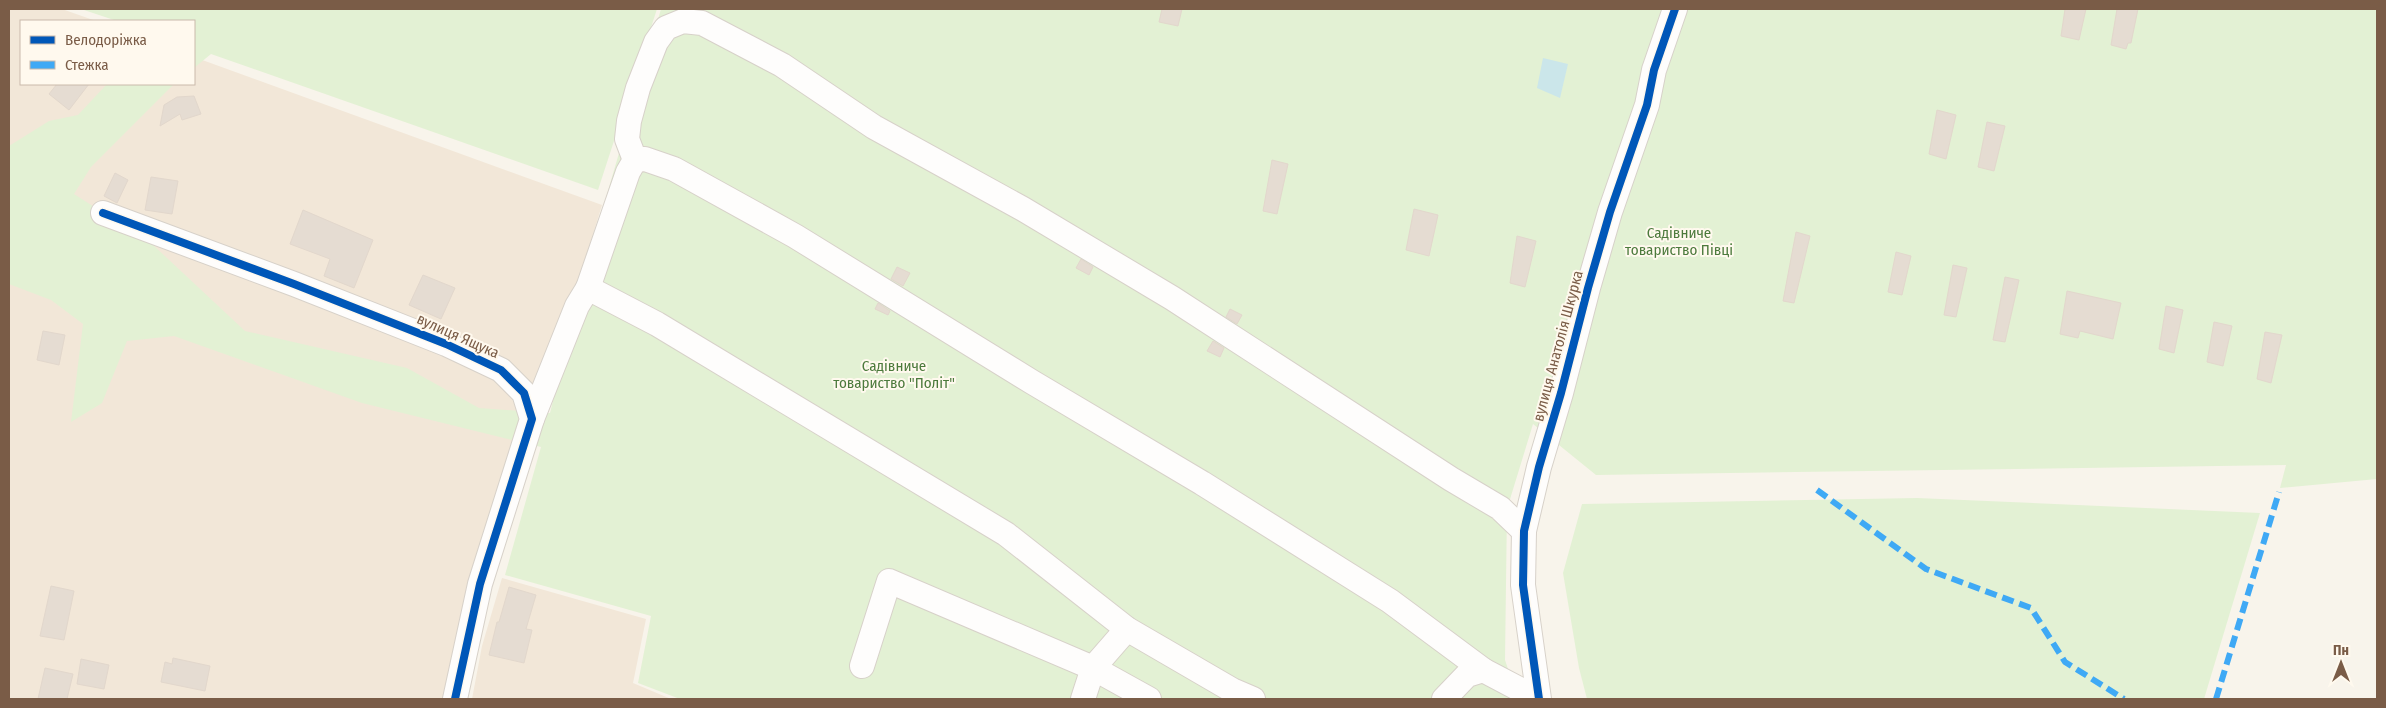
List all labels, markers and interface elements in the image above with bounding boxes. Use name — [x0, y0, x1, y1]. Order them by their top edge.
legend — [20, 20, 195, 85]
text: Велодоріжка — [65, 31, 147, 49]
text: Стежка — [65, 56, 109, 74]
park label: Садівниче товариство Півці — [1625, 224, 1733, 259]
street label: вулиця Анатолія Шкурка — [1529, 269, 1587, 423]
street label: вулиця Ящука — [414, 310, 502, 362]
park label: Садівниче товариство "Політ" — [833, 357, 955, 392]
north arrow — [2316, 638, 2366, 688]
text: Пн — [2333, 642, 2349, 659]

